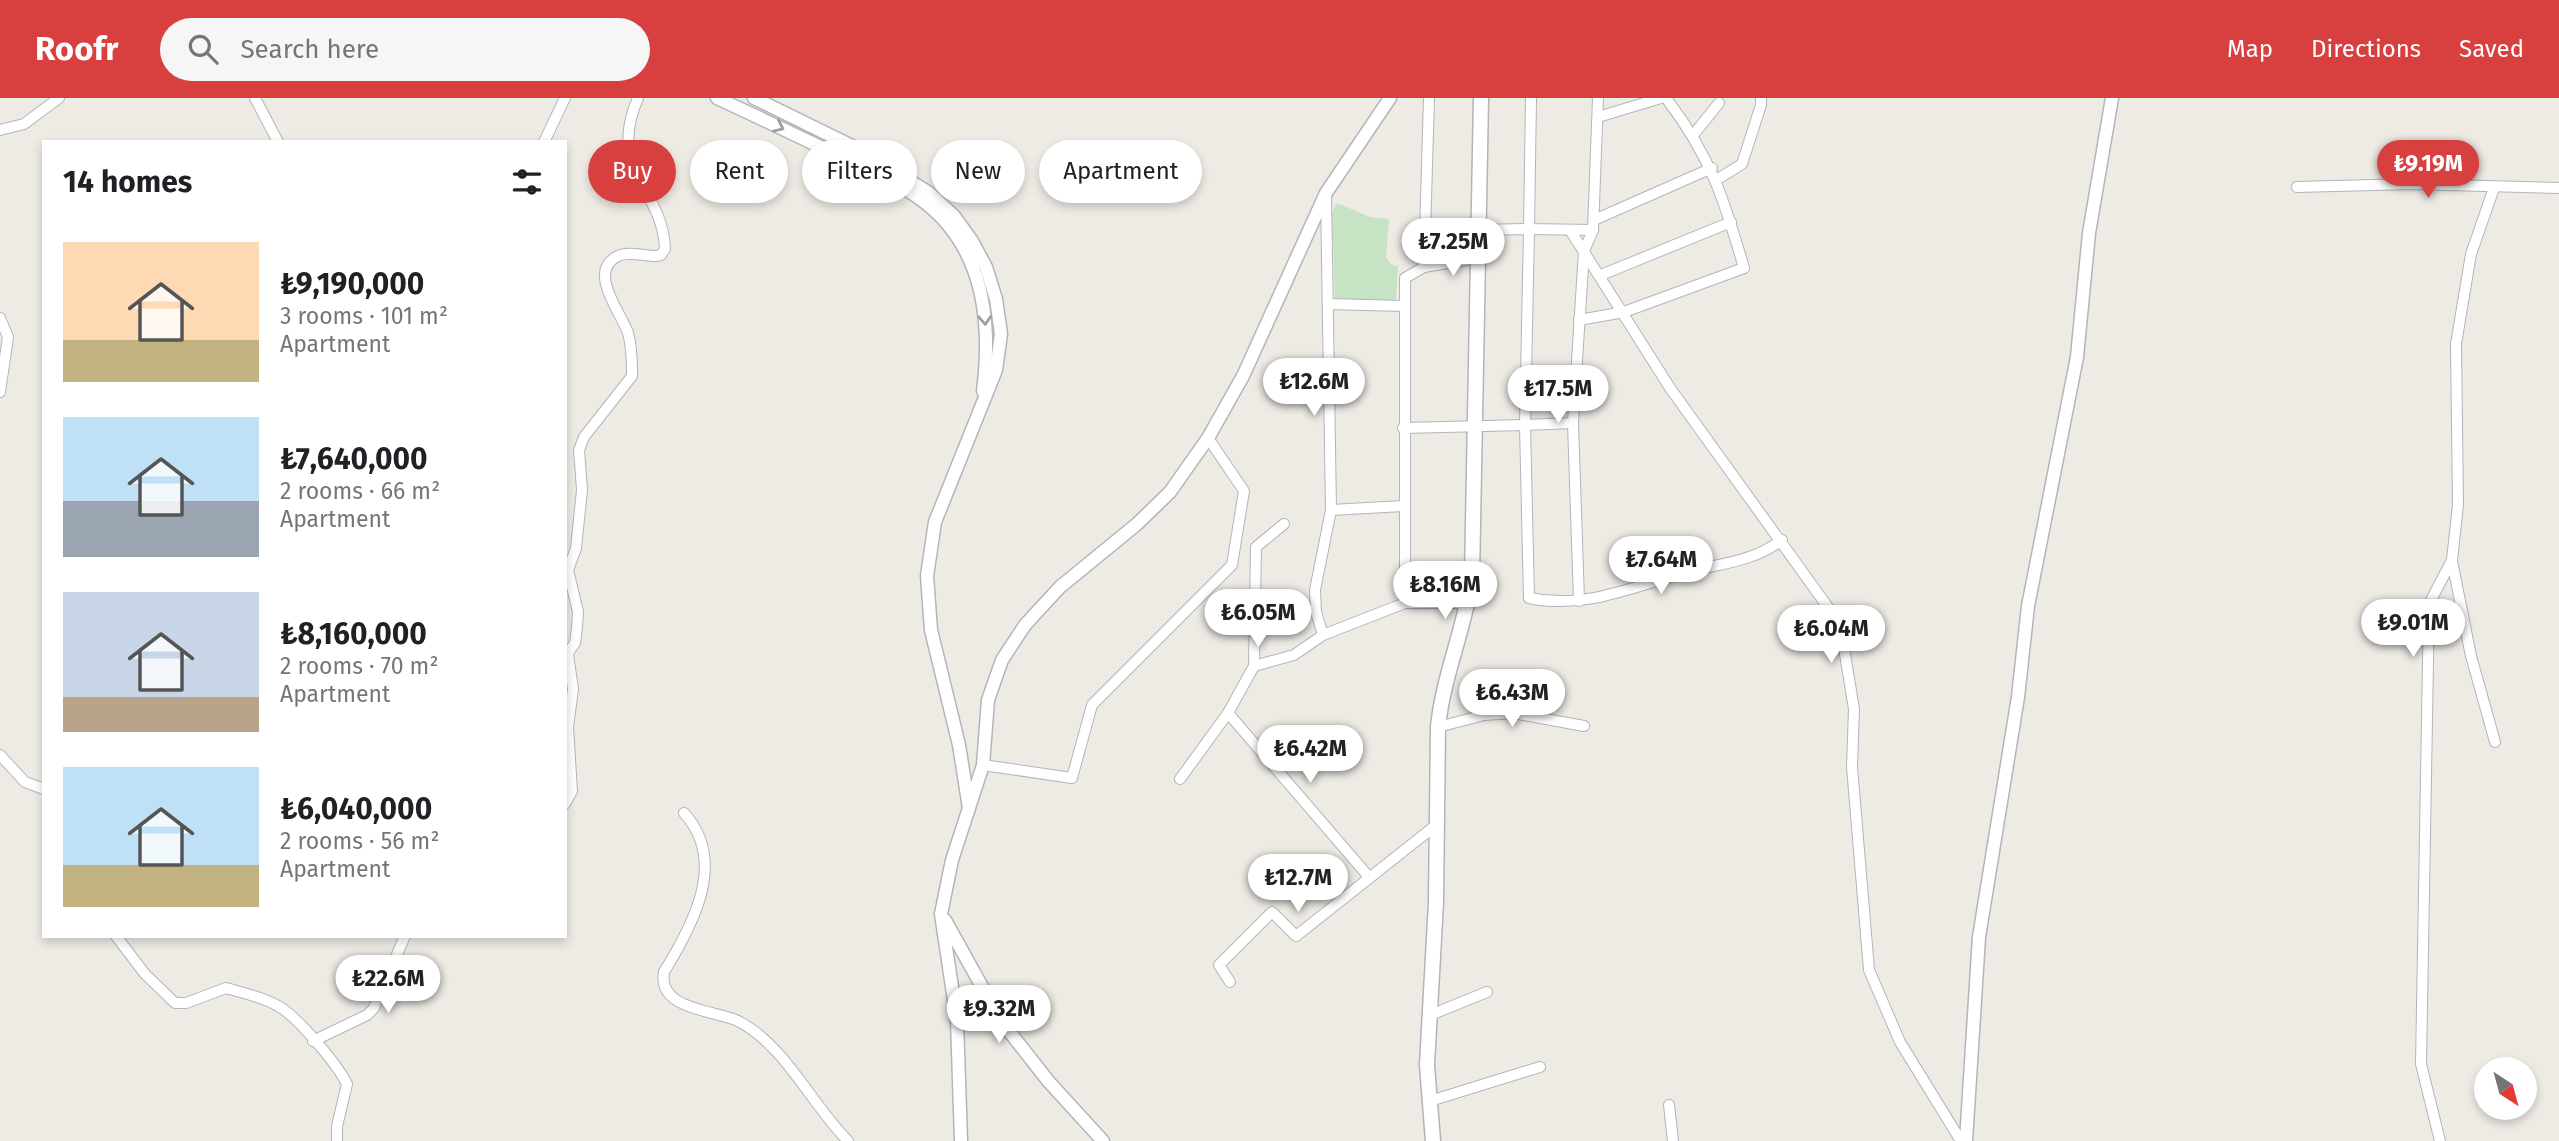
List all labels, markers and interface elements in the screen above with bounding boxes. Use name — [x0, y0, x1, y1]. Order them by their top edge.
search box — [160, 18, 650, 81]
text: Roofr — [35, 29, 118, 69]
icon: search — [184, 30, 222, 68]
text: Search here — [240, 34, 379, 65]
text: Map — [2227, 35, 2273, 63]
text: Directions — [2311, 35, 2421, 63]
text: Saved — [2459, 35, 2524, 63]
one-way arrow — [772, 119, 784, 133]
chip: Buy — [588, 140, 676, 203]
chip: Rent — [690, 140, 788, 203]
chip: Filters — [802, 140, 917, 203]
chip: New — [931, 140, 1025, 203]
chip: Apartment — [1039, 140, 1202, 203]
pin: ₺9.19M — [2371, 140, 2485, 200]
text: ₺9.19M — [2393, 149, 2463, 177]
icon: filters — [508, 163, 546, 201]
text: 14 homes — [63, 164, 192, 200]
pin: ₺7.25M — [1396, 218, 1510, 278]
text: ₺7.25M — [1418, 227, 1488, 255]
text: ₺9,190,000 — [280, 266, 424, 302]
icon: home — [119, 270, 203, 354]
text: 3 rooms · 101 m² — [280, 302, 448, 330]
one-way arrow — [978, 315, 993, 326]
text: Apartment — [280, 330, 390, 358]
pin: ₺12.6M — [1257, 358, 1371, 418]
pin: ₺17.5M — [1501, 366, 1615, 425]
text: ₺12.6M — [1279, 367, 1349, 395]
text: ₺17.5M — [1524, 374, 1592, 402]
text: ₺7,640,000 — [280, 441, 428, 477]
icon: home — [119, 445, 203, 529]
text: 2 rooms · 66 m² — [280, 477, 440, 505]
text: Apartment — [280, 505, 390, 533]
pin: ₺7.64M — [1604, 536, 1718, 596]
text: ₺7.64M — [1625, 545, 1697, 573]
pin: ₺8.16M — [1388, 561, 1502, 621]
text: ₺8.16M — [1409, 570, 1481, 598]
pin: ₺6.05M — [1201, 589, 1315, 649]
text: ₺6.05M — [1220, 598, 1296, 626]
pin: ₺9.01M — [2356, 600, 2470, 659]
pin: ₺6.04M — [1774, 606, 1888, 665]
text: ₺9.01M — [2377, 608, 2449, 636]
text: ₺6.04M — [1793, 614, 1869, 642]
text: ₺8,160,000 — [280, 616, 427, 652]
icon: home — [119, 620, 203, 704]
text: 2 rooms · 70 m² — [280, 652, 438, 680]
pin: ₺6.43M — [1455, 670, 1569, 729]
text: ₺6.43M — [1475, 678, 1549, 706]
text: Apartment — [280, 680, 390, 708]
pin: ₺6.42M — [1253, 726, 1367, 785]
text: ₺6.42M — [1273, 734, 1347, 762]
text: ₺6,040,000 — [280, 791, 432, 827]
icon: home — [119, 795, 203, 879]
text: 2 rooms · 56 m² — [280, 827, 439, 855]
pin: ₺12.7M — [1241, 854, 1355, 914]
text: Apartment — [280, 855, 390, 883]
text: ₺12.7M — [1264, 863, 1332, 891]
pin: ₺22.6M — [331, 956, 445, 1015]
text: ₺22.6M — [351, 964, 425, 992]
pin: ₺9.32M — [942, 986, 1056, 1045]
text: ₺9.32M — [963, 994, 1035, 1022]
north arrow — [2474, 1057, 2538, 1120]
map controls — [2474, 1057, 2537, 1120]

